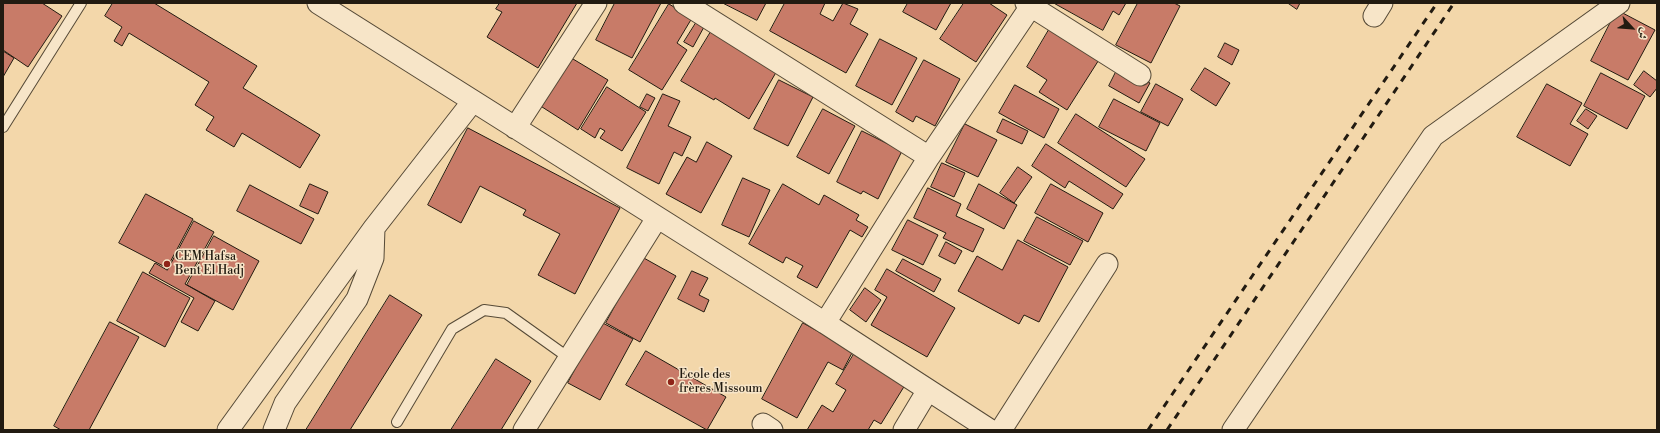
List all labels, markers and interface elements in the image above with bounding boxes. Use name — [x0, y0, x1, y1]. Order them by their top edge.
north arrow — [1612, 8, 1652, 48]
text: ش — [1634, 25, 1651, 41]
place label: CEM Hafsa Bent El Hadj — [175, 250, 244, 278]
marker: CEM Hafsa Bent El Hadj — [162, 259, 172, 269]
place label: Ecole des frères Missoum — [679, 368, 763, 396]
marker: Ecole des frères Missoum — [666, 377, 676, 387]

